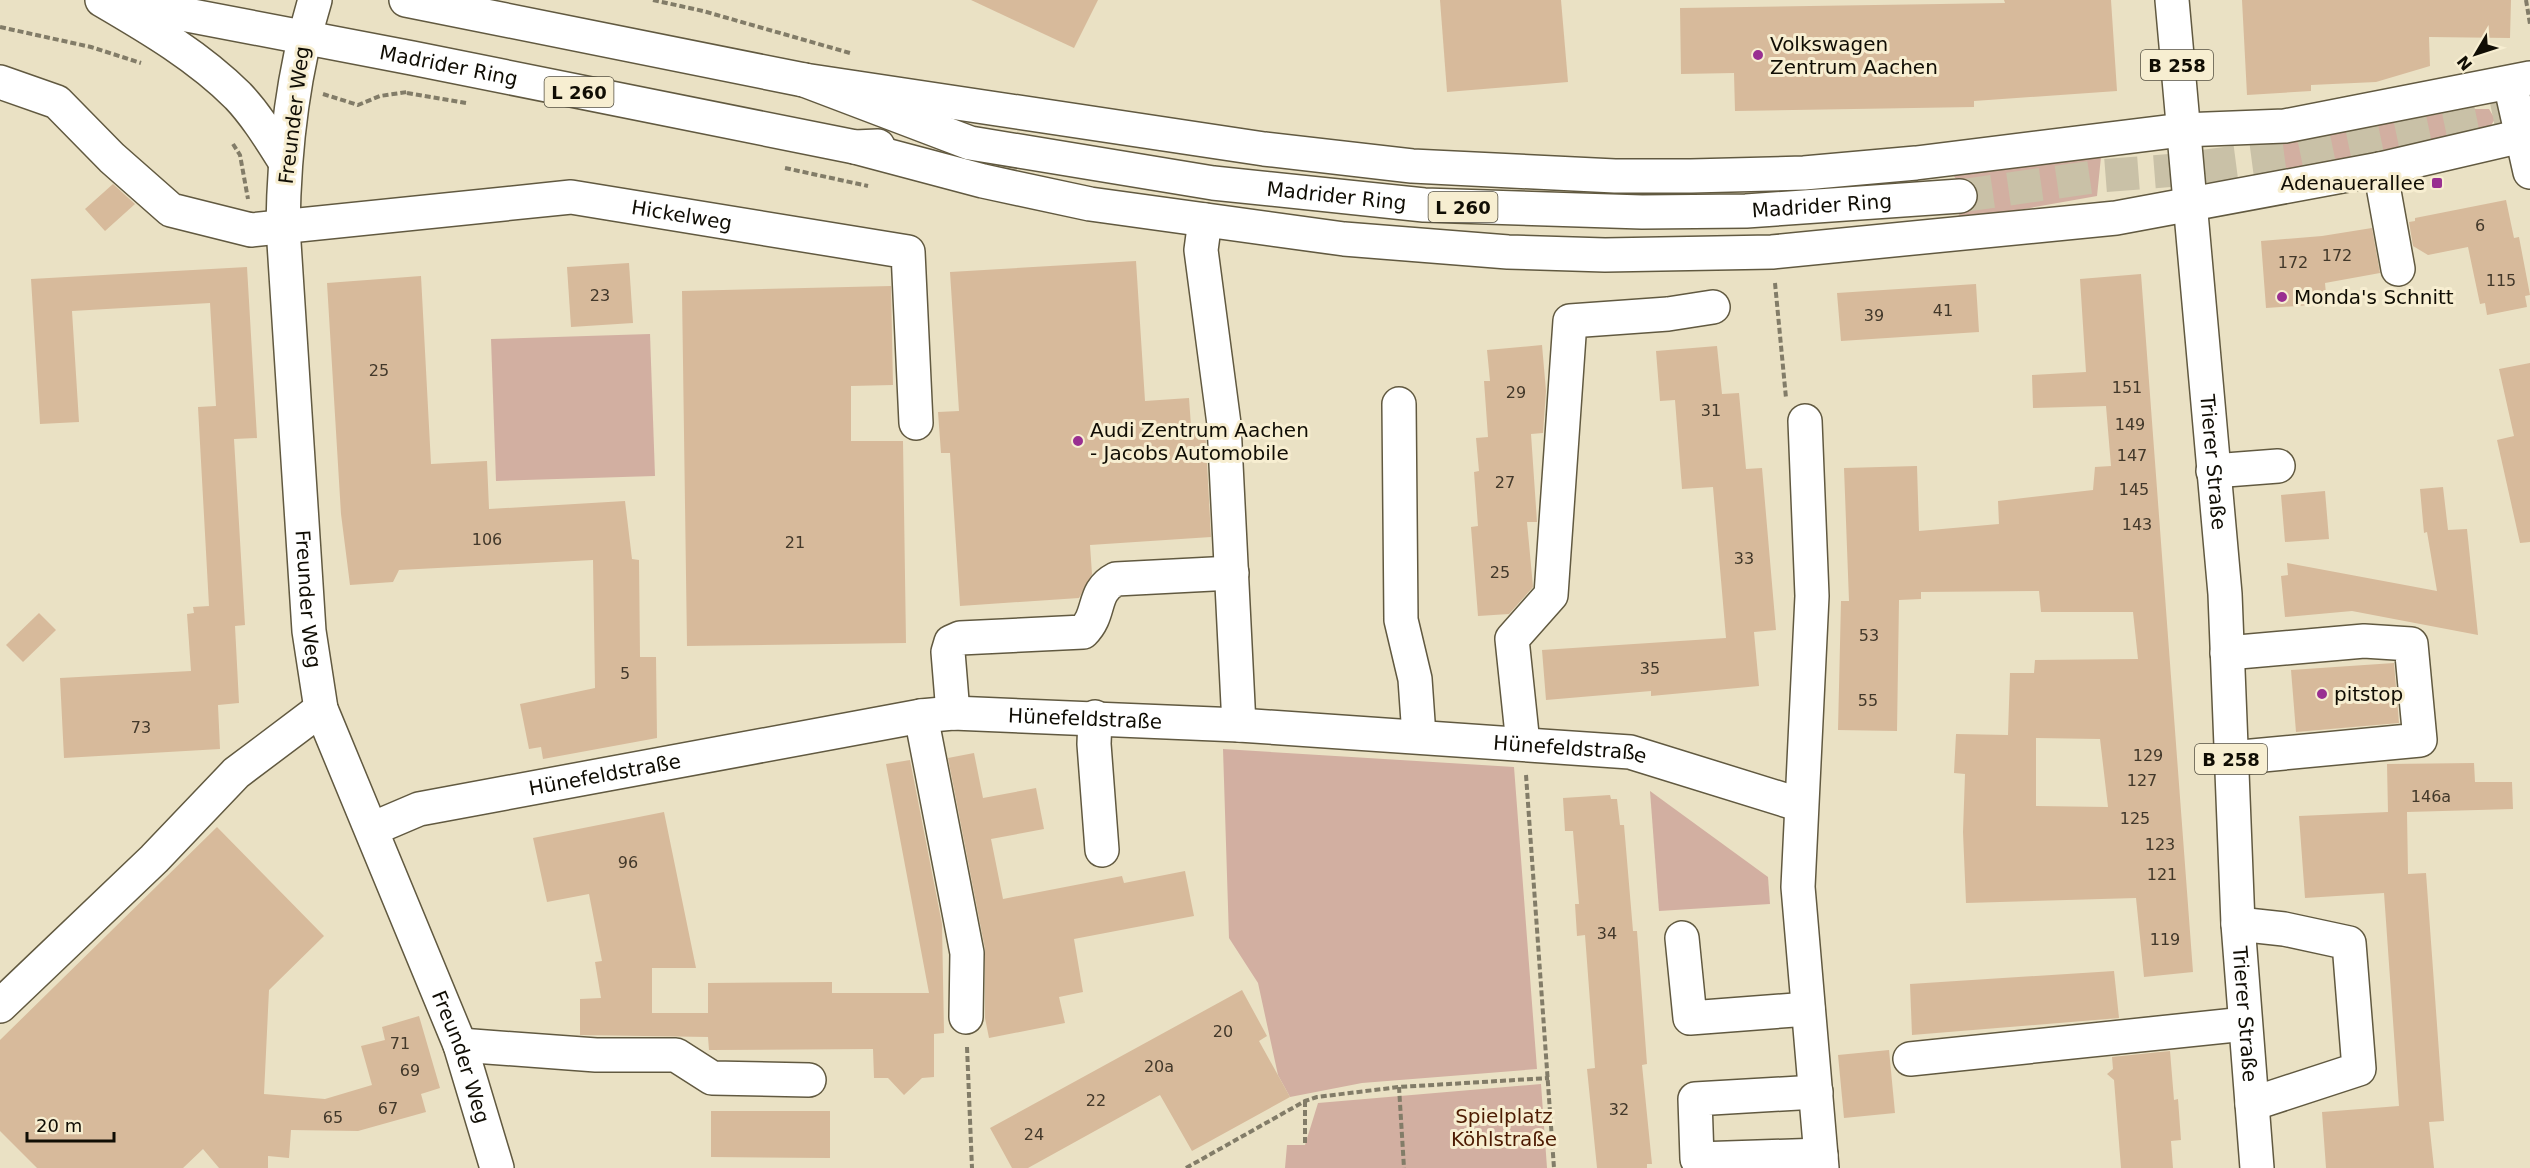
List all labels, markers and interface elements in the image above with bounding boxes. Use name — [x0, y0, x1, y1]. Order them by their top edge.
north arrow — [2446, 24, 2506, 84]
place label: Volkswagen Zentrum Aachen — [1770, 32, 1938, 79]
street label: Madrider Ring — [378, 40, 520, 91]
street label: Freunder Weg — [274, 45, 314, 185]
marker: Volkswagen Zentrum Aachen — [1751, 48, 1765, 62]
road number: B 258 — [2141, 50, 2213, 80]
text: N — [2453, 52, 2476, 74]
road number: L 260 — [544, 77, 614, 107]
place label: Adenauerallee — [2281, 171, 2425, 195]
marker: Adenauerallee — [2430, 176, 2444, 190]
street label: Madrider Ring — [1265, 177, 1408, 215]
street label: Madrider Ring — [1751, 189, 1893, 223]
road number: L 260 — [1428, 192, 1498, 222]
street label: Hickelweg — [630, 195, 734, 235]
house number: 6 — [2475, 216, 2485, 235]
house number: 172 — [2322, 246, 2352, 265]
house number: 172 — [2278, 253, 2308, 272]
house number: 115 — [2486, 271, 2516, 290]
place label: Monda's Schnitt — [2294, 285, 2454, 309]
house number: 23 — [590, 286, 610, 305]
marker: Monda's Schnitt — [2275, 290, 2289, 304]
house number: 41 — [1933, 301, 1953, 320]
house number: 39 — [1864, 306, 1884, 325]
house number: 25 — [369, 361, 389, 380]
house number: 151 — [2112, 378, 2142, 397]
house number: 29 — [1506, 383, 1526, 402]
street label: Trierer Straße — [2195, 392, 2231, 531]
house number: 31 — [1701, 401, 1721, 420]
house number: 149 — [2115, 415, 2145, 434]
place label: Audi Zentrum Aachen - Jacobs Automobile — [1090, 418, 1309, 465]
marker: Audi Zentrum Aachen - Jacobs Automobile — [1071, 434, 1085, 448]
house number: 147 — [2117, 446, 2147, 465]
house number: 27 — [1495, 473, 1515, 492]
house number: 145 — [2119, 480, 2149, 499]
house number: 143 — [2122, 515, 2152, 534]
street label: Freunder Weg — [291, 529, 327, 670]
house number: 106 — [472, 530, 502, 549]
house number: 21 — [785, 533, 805, 552]
house number: 33 — [1734, 549, 1754, 568]
house number: 25 — [1490, 563, 1510, 582]
house number: 53 — [1859, 626, 1879, 645]
house number: 35 — [1640, 659, 1660, 678]
house number: 5 — [620, 664, 630, 683]
place label: pitstop — [2334, 682, 2403, 706]
marker: pitstop — [2315, 687, 2329, 701]
house number: 55 — [1858, 691, 1878, 710]
street label: Hünefeldstraße — [1008, 703, 1163, 734]
house number: 73 — [131, 718, 151, 737]
street label: Hünefeldstraße — [1493, 731, 1650, 769]
road number: B 258 — [2195, 744, 2267, 774]
house number: 129 — [2133, 746, 2163, 765]
street label: Hünefeldstraße — [527, 749, 683, 800]
house number: 127 — [2127, 771, 2157, 790]
house number: 146a — [2411, 787, 2451, 806]
house number: 125 — [2120, 809, 2150, 828]
house number: 123 — [2145, 835, 2175, 854]
house number: 96 — [618, 853, 638, 872]
house number: 121 — [2147, 865, 2177, 884]
house number: 34 — [1597, 924, 1617, 943]
house number: 119 — [2150, 930, 2180, 949]
street label: Trierer Straße — [2228, 944, 2262, 1083]
street label: Freunder Weg — [427, 987, 495, 1126]
house number: 20 — [1213, 1022, 1233, 1041]
house number: 71 — [390, 1034, 410, 1053]
house number: 20a — [1144, 1057, 1174, 1076]
house number: 69 — [400, 1061, 420, 1080]
house number: 22 — [1086, 1091, 1106, 1110]
house number: 67 — [378, 1099, 398, 1118]
house number: 32 — [1609, 1100, 1629, 1119]
park label: Spielplatz Köhlstraße — [1451, 1104, 1557, 1151]
scale bar — [27, 1105, 114, 1143]
house number: 65 — [323, 1108, 343, 1127]
text: 20 m — [36, 1115, 82, 1136]
house number: 24 — [1024, 1125, 1044, 1144]

